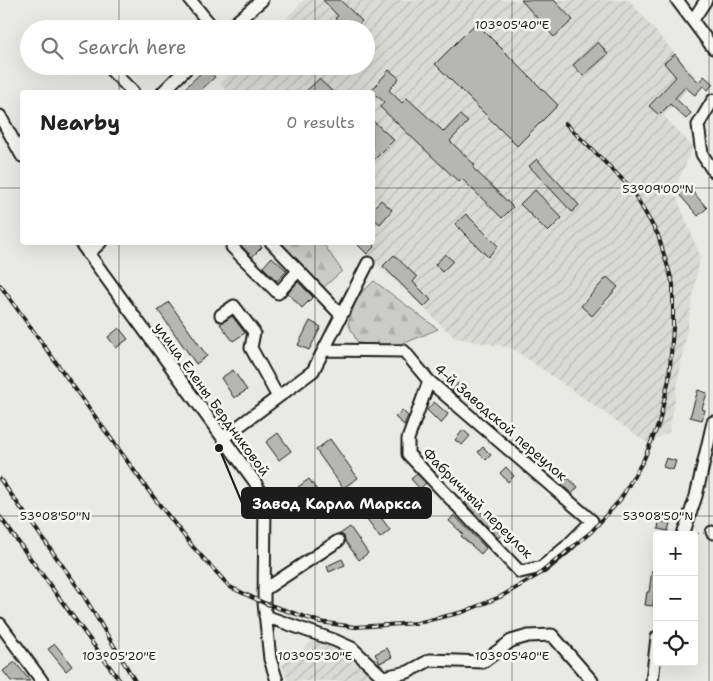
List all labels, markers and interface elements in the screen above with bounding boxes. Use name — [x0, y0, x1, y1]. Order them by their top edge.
text: 103°05'40"E — [475, 17, 549, 33]
search box — [20, 20, 375, 75]
icon: search — [38, 34, 66, 62]
text: Search here — [78, 35, 187, 60]
text: Nearby — [40, 109, 120, 137]
text: 0 results — [286, 112, 355, 133]
text: 53°09'00"N — [622, 181, 694, 197]
street label: улица Елены Бердниковой — [150, 319, 274, 479]
street label: 4-й Заводской переулок — [431, 359, 571, 485]
street label: Фабричный переулок — [419, 444, 537, 562]
callout: Завод Карла Маркса — [242, 488, 431, 518]
text: Завод Карла Маркса — [252, 494, 422, 514]
text: 53°08'50"N — [20, 508, 90, 524]
text: 53°08'50"N — [623, 508, 693, 524]
map controls — [653, 531, 698, 666]
button: + — [653, 531, 698, 576]
button: − — [653, 576, 698, 621]
button: locate — [653, 621, 698, 666]
text: 103°05'20"E — [82, 648, 156, 664]
text: 103°05'30"E — [278, 648, 352, 664]
text: 103°05'40"E — [475, 648, 549, 664]

